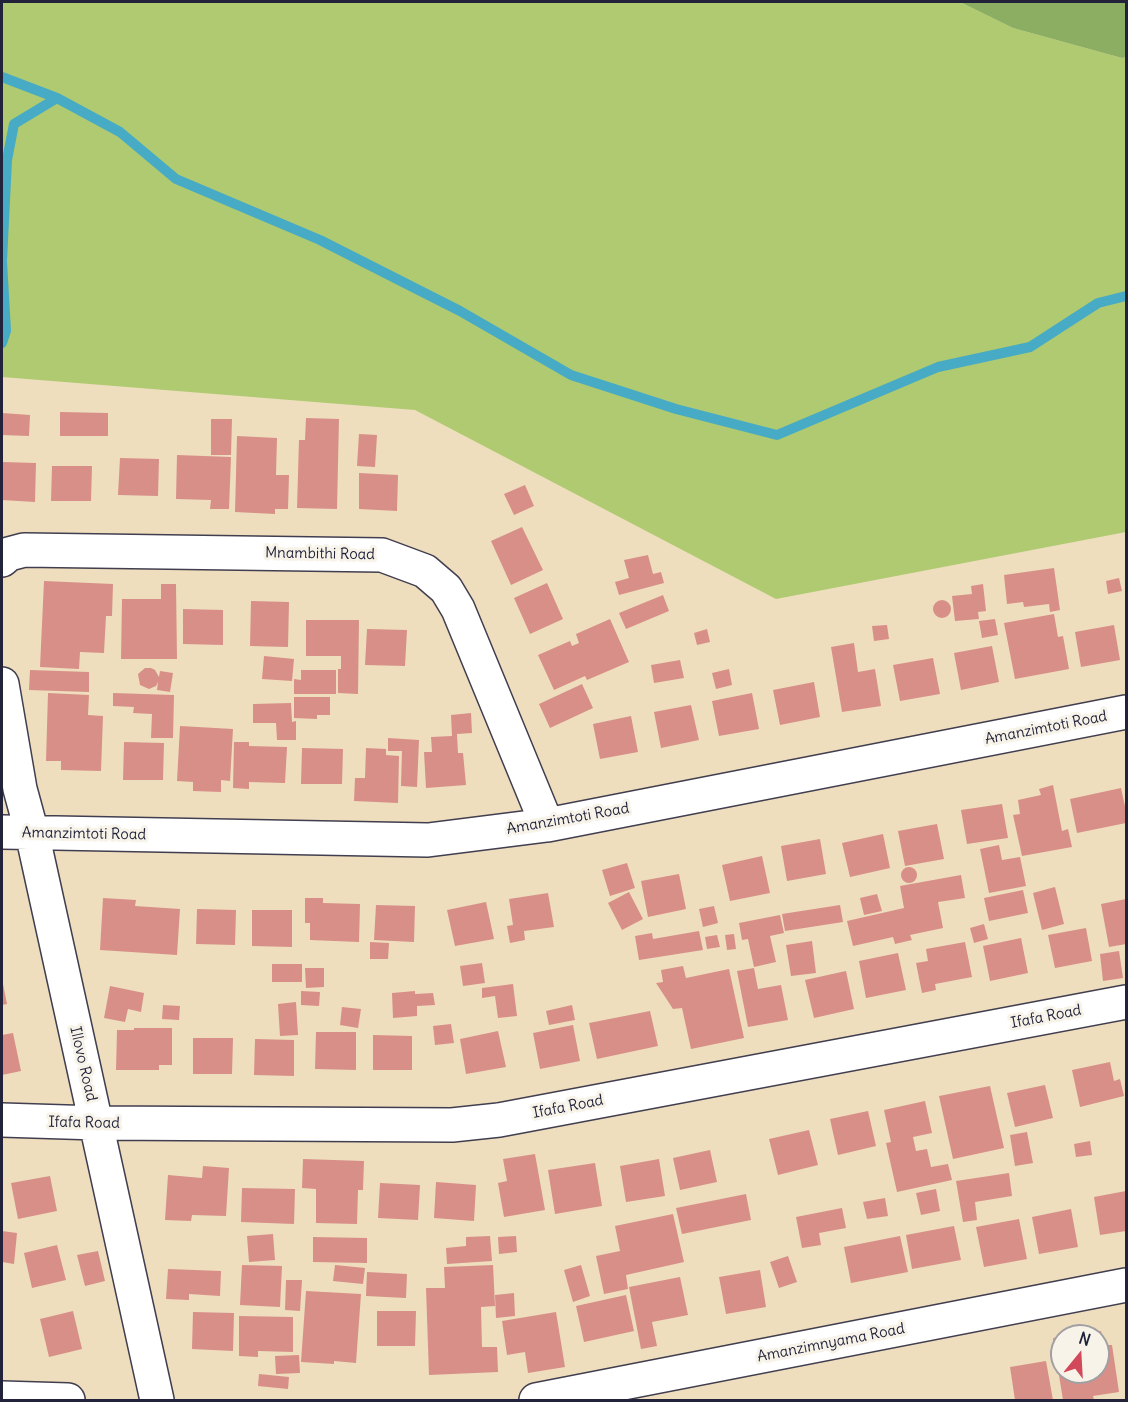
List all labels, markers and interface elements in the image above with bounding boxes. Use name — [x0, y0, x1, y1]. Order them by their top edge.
street label: Mnambithi Road — [265, 544, 375, 564]
street label: Amanzimtoti Road — [983, 707, 1109, 749]
street label: Amanzimtoti Road — [505, 799, 631, 839]
street label: Amanzimtoti Road — [22, 824, 146, 844]
street label: Ifafa Road — [1009, 1001, 1083, 1033]
street label: Illovo Road — [66, 1025, 100, 1103]
street label: Ifafa Road — [531, 1091, 605, 1123]
street label: Ifafa Road — [48, 1113, 120, 1133]
street label: Amanzimnyama Road — [756, 1320, 906, 1366]
north arrow — [1050, 1324, 1110, 1384]
text: N — [1077, 1328, 1093, 1350]

